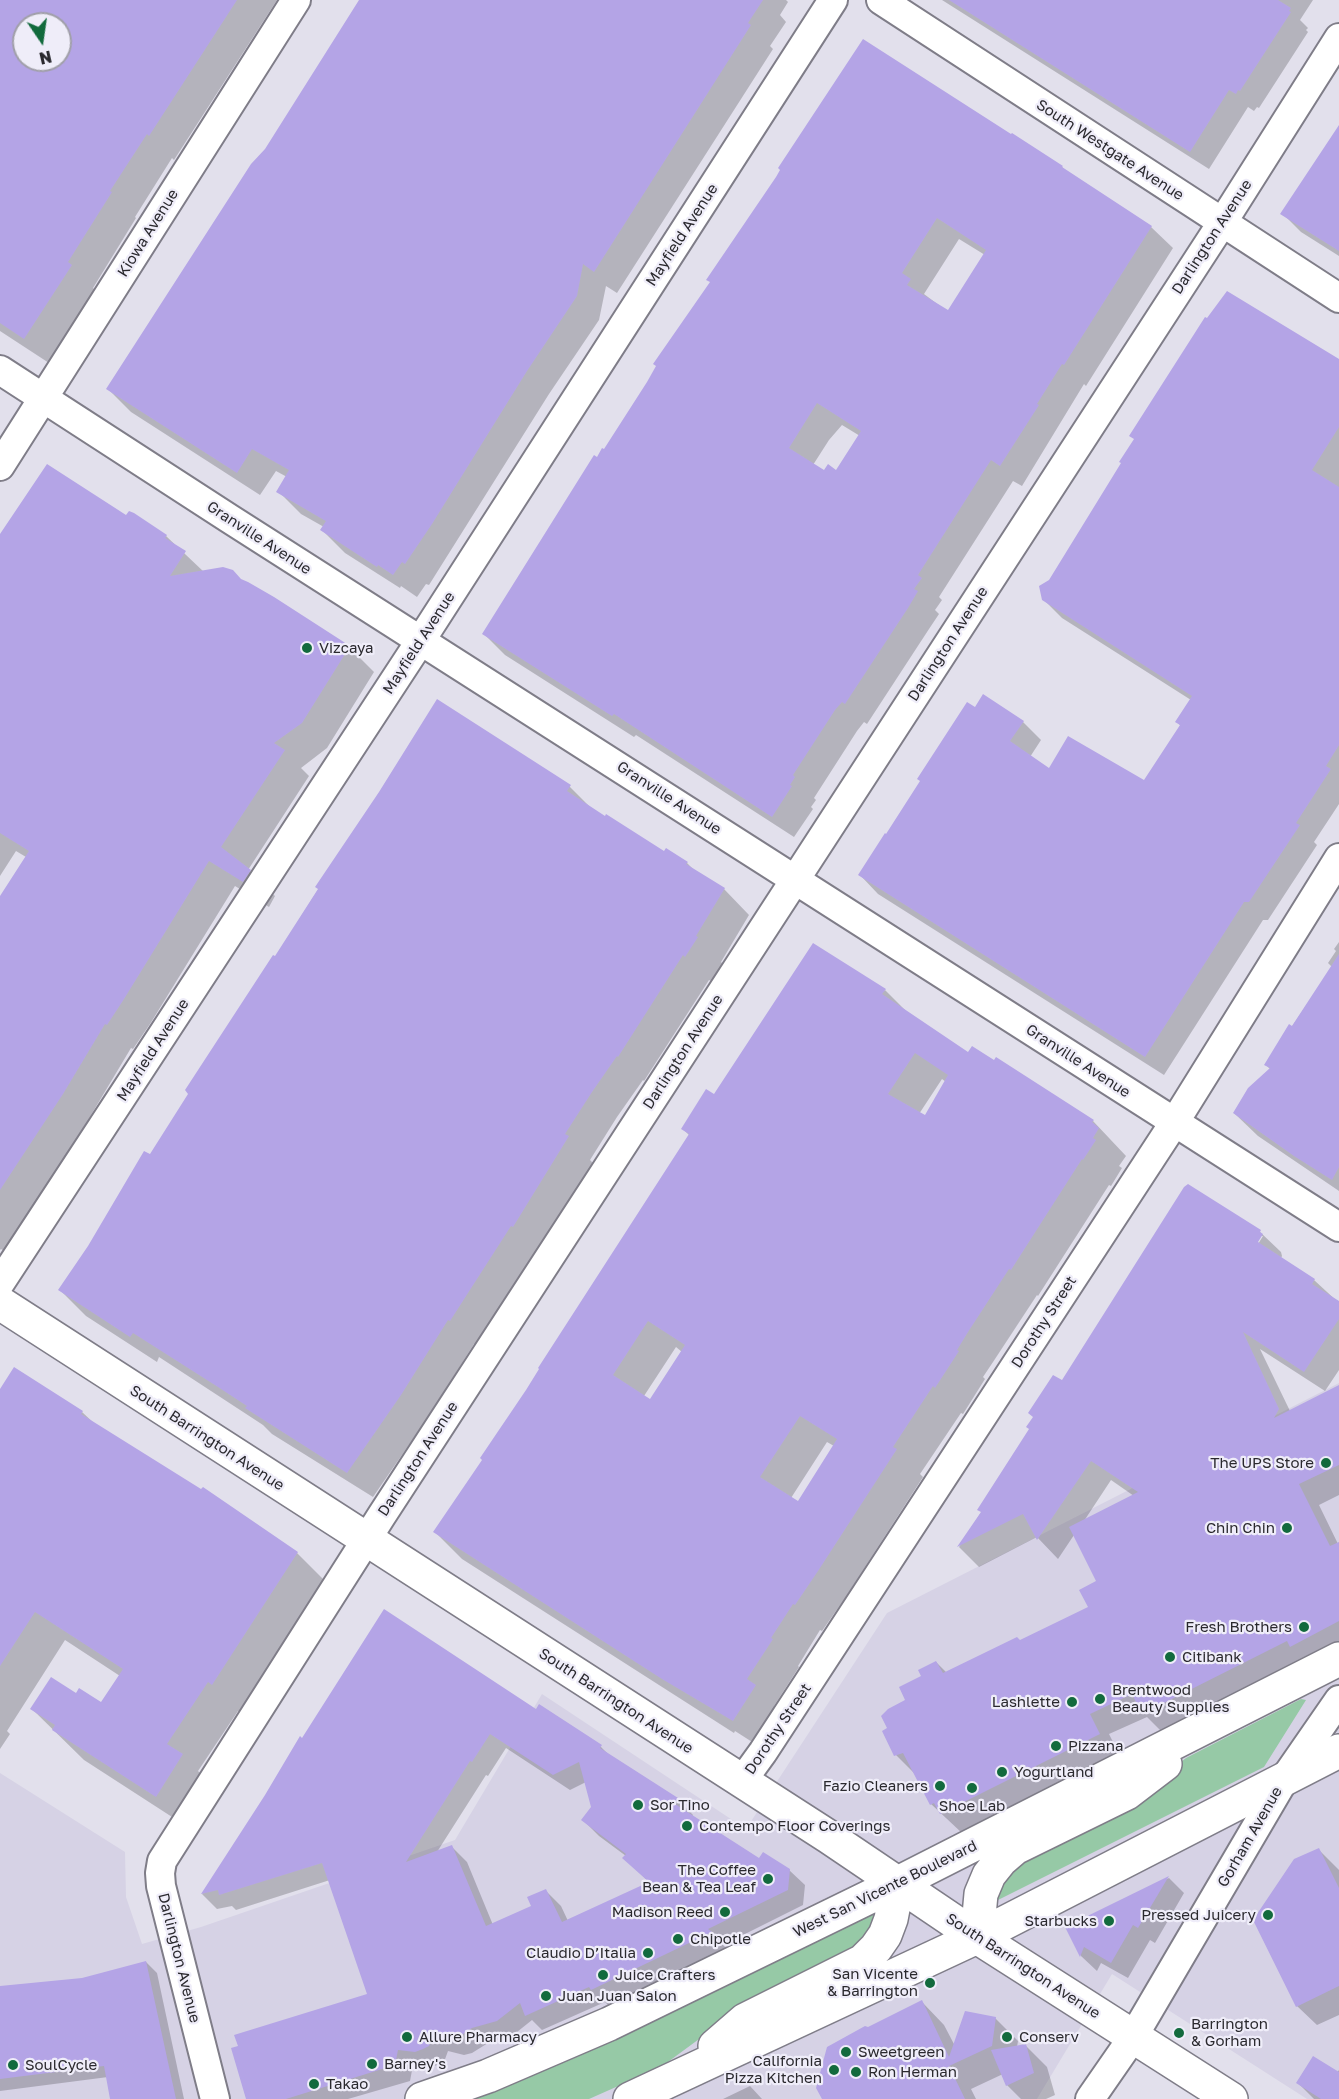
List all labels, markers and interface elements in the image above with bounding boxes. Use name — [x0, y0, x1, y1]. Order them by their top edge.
north arrow — [12, 12, 72, 72]
text: N — [37, 46, 54, 69]
street label: South Westgate Avenue — [1033, 96, 1187, 204]
street label: Darlington Avenue — [1168, 176, 1256, 298]
street label: Mayfield Avenue — [642, 180, 722, 290]
street label: Kiowa Avenue — [114, 186, 182, 280]
street label: Granville Avenue — [203, 498, 315, 578]
street label: Darlington Avenue — [904, 583, 992, 705]
street label: Mayfield Avenue — [379, 588, 459, 698]
place label: Vizcaya — [319, 639, 373, 657]
marker: Vizcaya — [300, 641, 314, 655]
street label: Granville Avenue — [613, 758, 725, 838]
street label: Darlington Avenue — [639, 991, 727, 1113]
street label: Mayfield Avenue — [113, 995, 193, 1105]
street label: Granville Avenue — [1022, 1021, 1134, 1101]
street label: Dorothy Street — [1008, 1273, 1080, 1371]
street label: South Barrington Avenue — [127, 1381, 287, 1495]
street label: Darlington Avenue — [374, 1398, 462, 1520]
place label: The UPS Store — [1210, 1454, 1314, 1472]
marker: The UPS Store — [1319, 1456, 1333, 1470]
place label: Chin Chin — [1206, 1519, 1275, 1537]
marker: Chin Chin — [1280, 1521, 1294, 1535]
place label: Fresh Brothers — [1185, 1618, 1292, 1636]
marker: Fresh Brothers — [1297, 1620, 1311, 1634]
street label: South Barrington Avenue — [536, 1644, 696, 1758]
place label: Citibank — [1182, 1648, 1242, 1666]
marker: Citibank — [1163, 1650, 1177, 1664]
street label: Dorothy Street — [741, 1680, 815, 1778]
place label: Brentwood Beauty Supplies — [1112, 1681, 1229, 1716]
marker: Brentwood Beauty Supplies — [1093, 1692, 1107, 1706]
place label: Lashlette — [992, 1693, 1060, 1711]
marker: Lashlette — [1065, 1695, 1079, 1709]
place label: Pizzana — [1068, 1737, 1123, 1755]
marker: Pizzana — [1049, 1739, 1063, 1753]
place label: Yogurtland — [1014, 1763, 1094, 1781]
marker: Yogurtland — [995, 1765, 1009, 1779]
place label: Fazio Cleaners — [823, 1777, 928, 1795]
marker: Fazio Cleaners — [933, 1779, 947, 1793]
marker: Shoe Lab — [965, 1781, 979, 1795]
street label: Gorham Avenue — [1214, 1784, 1286, 1890]
place label: Sor Tino — [650, 1796, 710, 1814]
place label: Shoe Lab — [939, 1797, 1005, 1815]
marker: Sor Tino — [631, 1798, 645, 1812]
place label: Contempo Floor Coverings — [699, 1817, 890, 1835]
marker: Contempo Floor Coverings — [680, 1819, 694, 1833]
street label: West San Vicente Boulevard — [790, 1837, 980, 1941]
place label: The Coffee Bean & Tea Leaf — [642, 1861, 756, 1896]
marker: The Coffee Bean & Tea Leaf — [761, 1872, 775, 1886]
street label: Darlington Avenue — [154, 1891, 204, 2025]
place label: Madison Reed — [612, 1903, 713, 1921]
marker: Madison Reed — [718, 1905, 732, 1919]
place label: Pressed Juicery — [1141, 1906, 1256, 1924]
marker: Pressed Juicery — [1261, 1908, 1275, 1922]
street label: South Barrington Avenue — [943, 1909, 1103, 2023]
place label: Starbucks — [1024, 1912, 1097, 1930]
marker: Starbucks — [1102, 1914, 1116, 1928]
place label: Chipotle — [690, 1930, 751, 1948]
marker: Chipotle — [671, 1932, 685, 1946]
place label: Claudio D’Italia — [526, 1944, 636, 1962]
marker: Claudio D’Italia — [641, 1946, 655, 1960]
place label: San Vicente & Barrington — [827, 1965, 918, 2000]
place label: Juice Crafters — [615, 1966, 716, 1984]
marker: Juice Crafters — [596, 1968, 610, 1982]
marker: San Vicente & Barrington — [923, 1976, 937, 1990]
place label: Juan Juan Salon — [558, 1987, 677, 2005]
marker: Juan Juan Salon — [539, 1989, 553, 2003]
place label: Barrington & Gorham — [1191, 2015, 1268, 2050]
marker: Barrington & Gorham — [1172, 2026, 1186, 2040]
place label: Allure Pharmacy — [419, 2028, 537, 2046]
place label: Conserv — [1019, 2028, 1079, 2046]
marker: Allure Pharmacy — [400, 2030, 414, 2044]
marker: Conserv — [1000, 2030, 1014, 2044]
place label: Sweetgreen — [858, 2043, 944, 2061]
marker: Sweetgreen — [839, 2045, 853, 2059]
place label: California Pizza Kitchen — [725, 2052, 822, 2087]
place label: Barney's — [384, 2055, 446, 2073]
place label: SoulCycle — [25, 2056, 97, 2074]
marker: Barney's — [365, 2057, 379, 2071]
marker: SoulCycle — [6, 2058, 20, 2072]
marker: California Pizza Kitchen — [827, 2063, 841, 2077]
place label: Ron Herman — [868, 2063, 957, 2081]
marker: Ron Herman — [849, 2065, 863, 2079]
place label: Takao — [326, 2075, 368, 2093]
marker: Takao — [307, 2077, 321, 2091]

